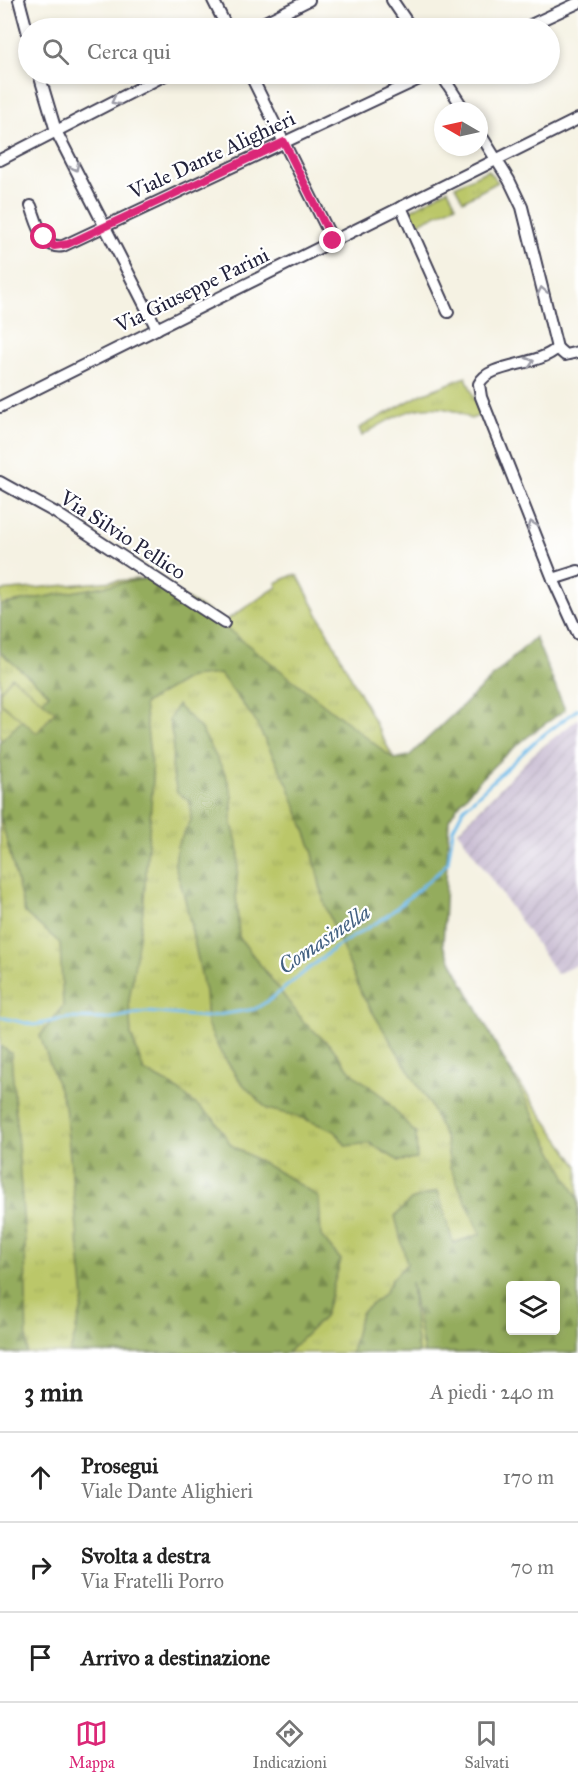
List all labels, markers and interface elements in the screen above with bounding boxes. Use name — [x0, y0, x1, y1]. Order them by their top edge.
search box — [18, 18, 560, 84]
icon: search — [39, 35, 72, 68]
text: Cerca qui — [87, 38, 171, 65]
one-way arrow — [111, 94, 121, 105]
north arrow — [434, 102, 488, 156]
street label: Viale Dante Alighieri — [124, 105, 300, 205]
one-way arrow — [67, 161, 79, 172]
route start — [30, 223, 56, 249]
route end — [319, 227, 345, 253]
street label: Via Giuseppe Parini — [110, 241, 273, 339]
one-way arrow — [536, 287, 549, 297]
one-way arrow — [524, 357, 535, 369]
street label: Via Silvio Pellico — [54, 484, 191, 586]
one-way arrow — [526, 520, 539, 531]
water label: Comasinella — [273, 898, 375, 980]
map controls — [506, 1281, 560, 1335]
button: layers — [506, 1281, 560, 1335]
text: 3 min — [24, 1376, 83, 1408]
text: A piedi · 240 m — [430, 1380, 554, 1404]
text: Prosegui — [81, 1452, 158, 1479]
icon: ahead — [24, 1461, 57, 1494]
text: 170 m — [503, 1465, 554, 1489]
text: Viale Dante Alighieri — [81, 1479, 253, 1503]
text: Svolta a destra — [81, 1542, 210, 1569]
icon: right — [24, 1551, 57, 1584]
text: 70 m — [511, 1555, 554, 1579]
text: Via Fratelli Porro — [81, 1569, 224, 1593]
icon: arrive — [24, 1641, 57, 1674]
text: Arrivo a destinazione — [81, 1644, 270, 1671]
tab: Mappa — [69, 1717, 115, 1772]
tab: Indicazioni — [253, 1717, 327, 1772]
tab: Salvati — [465, 1717, 509, 1772]

